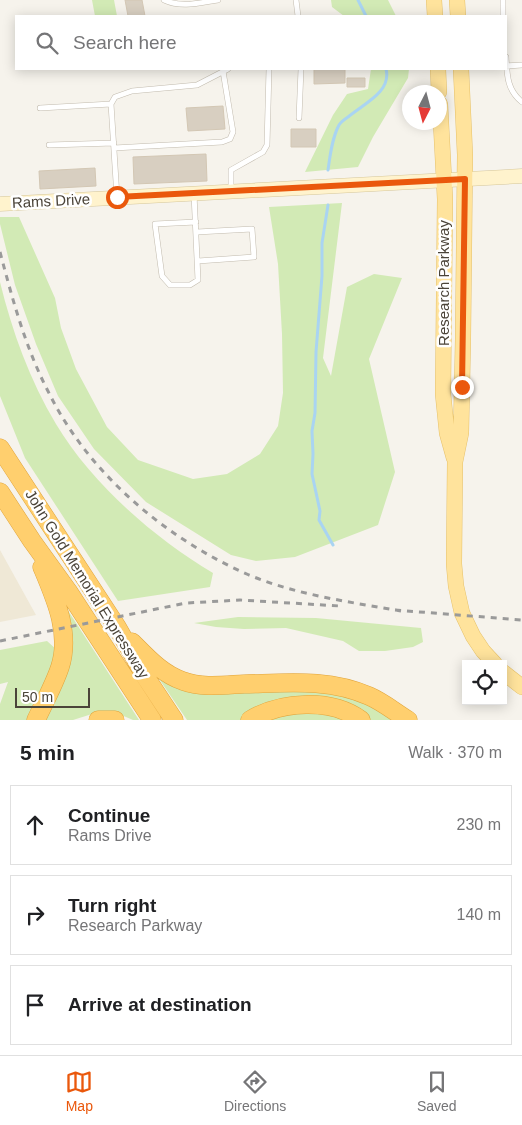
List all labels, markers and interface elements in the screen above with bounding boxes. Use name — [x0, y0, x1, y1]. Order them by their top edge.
search box — [15, 15, 507, 70]
icon: search — [33, 29, 61, 57]
text: Search here — [73, 32, 177, 53]
north arrow — [402, 85, 447, 130]
route start — [106, 186, 129, 209]
street label: Rams Drive — [11, 190, 91, 211]
street label: Research Parkway — [435, 220, 452, 346]
route end — [451, 376, 474, 399]
street label: John Gold Memorial Expressway — [22, 486, 153, 682]
map controls — [462, 660, 507, 705]
button: locate — [462, 660, 507, 705]
scale bar — [15, 685, 90, 708]
text: 50 m — [22, 689, 53, 705]
text: 5 min — [20, 741, 75, 764]
text: Walk · 370 m — [408, 744, 502, 761]
text: Continue — [68, 805, 150, 826]
icon: ahead — [21, 811, 49, 839]
text: 230 m — [457, 816, 501, 833]
text: Rams Drive — [68, 827, 152, 844]
text: Turn right — [68, 895, 156, 916]
icon: right — [21, 901, 49, 929]
text: 140 m — [457, 906, 501, 923]
text: Research Parkway — [68, 917, 202, 934]
icon: arrive — [21, 991, 49, 1019]
text: Arrive at destination — [68, 994, 252, 1015]
tab: Map — [65, 1068, 93, 1114]
tab: Directions — [224, 1068, 286, 1114]
tab: Saved — [417, 1068, 457, 1114]

